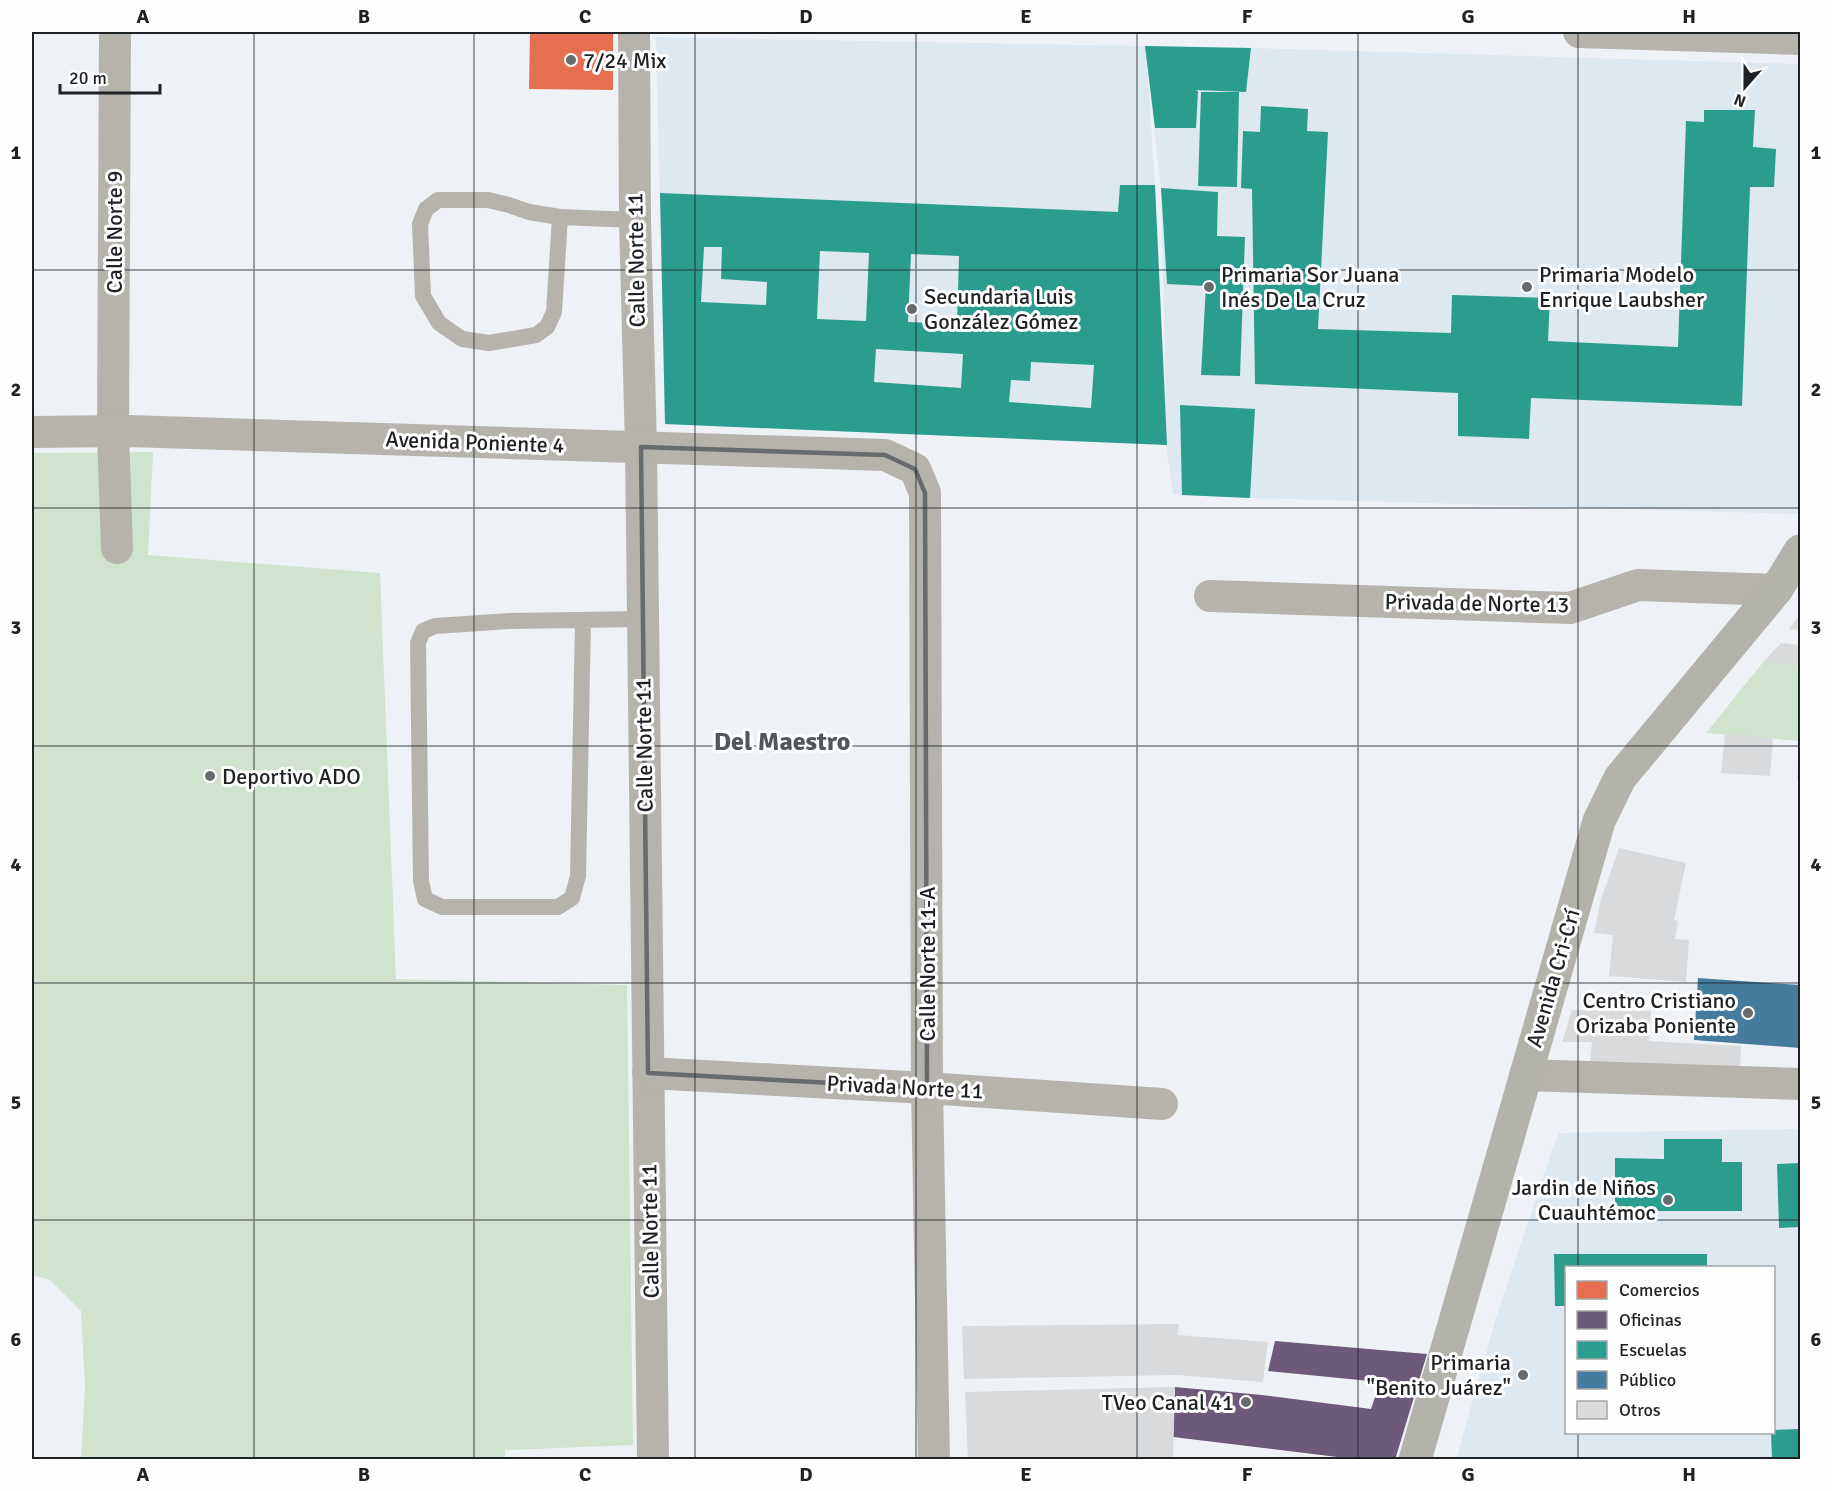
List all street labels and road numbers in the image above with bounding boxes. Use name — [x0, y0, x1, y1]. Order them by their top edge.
street label: Calle Norte 9 — [101, 171, 128, 293]
street label: Calle Norte 11 — [621, 192, 651, 328]
street label: Avenida Poniente 4 — [385, 425, 565, 459]
street label: Privada de Norte 13 — [1384, 588, 1570, 618]
street label: Calle Norte 11 — [629, 677, 659, 813]
street label: Calle Norte 11-A — [914, 886, 941, 1041]
street label: Avenida Cri-Crí — [1520, 906, 1586, 1050]
street label: Privada Norte 11 — [826, 1069, 984, 1105]
street label: Calle Norte 11 — [635, 1163, 665, 1299]

